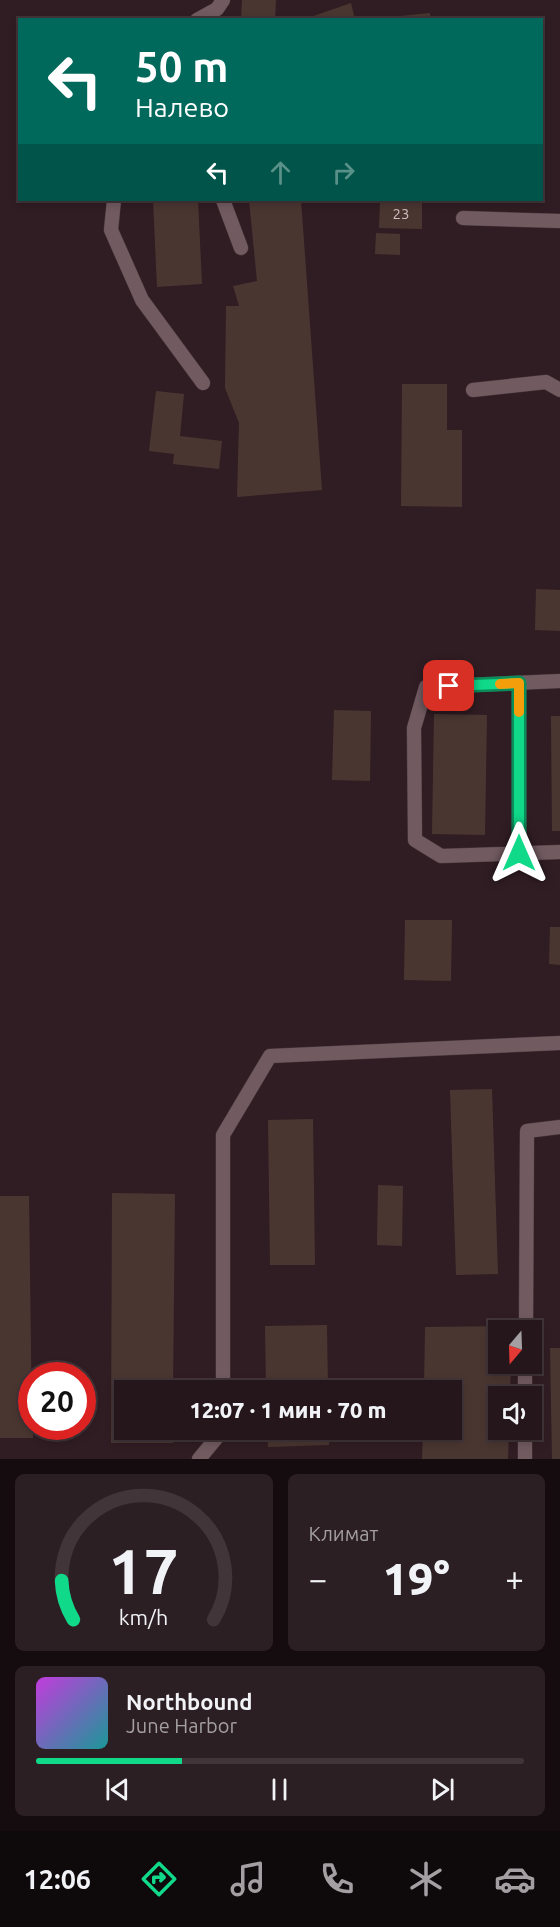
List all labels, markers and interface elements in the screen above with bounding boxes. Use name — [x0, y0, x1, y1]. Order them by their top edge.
icon: left — [36, 42, 114, 120]
text: 50 m — [135, 43, 229, 90]
text: Налево — [135, 92, 229, 122]
icon: left — [201, 156, 234, 189]
icon: ahead — [264, 156, 297, 189]
icon: right — [327, 156, 360, 189]
house number: 23 — [393, 205, 409, 222]
pin — [423, 660, 474, 711]
icon: arrive — [432, 669, 465, 702]
position arrow — [487, 821, 551, 885]
north arrow — [488, 1320, 542, 1374]
map controls — [488, 1320, 542, 1440]
speed limit sign: 20 — [18, 1362, 96, 1440]
button: sound — [488, 1386, 542, 1440]
text: 12:07 · 1 мин · 70 m — [189, 1397, 387, 1422]
text: Климат — [309, 1522, 378, 1545]
text: 17 — [109, 1536, 179, 1606]
text: 19° — [383, 1553, 450, 1604]
text: − — [309, 1560, 327, 1597]
text: + — [505, 1560, 524, 1597]
text: km/h — [119, 1605, 168, 1629]
text: Northbound — [126, 1689, 252, 1714]
text: June Harbor — [126, 1714, 237, 1737]
icon: previous — [101, 1773, 134, 1806]
icon: pause — [263, 1773, 296, 1806]
icon: next — [426, 1773, 459, 1806]
icon: directions — [138, 1858, 180, 1900]
icon: music — [227, 1858, 269, 1900]
icon: phone — [316, 1858, 358, 1900]
icon: climate — [405, 1858, 447, 1900]
icon: car — [494, 1858, 536, 1900]
text: 12:06 — [24, 1864, 91, 1894]

